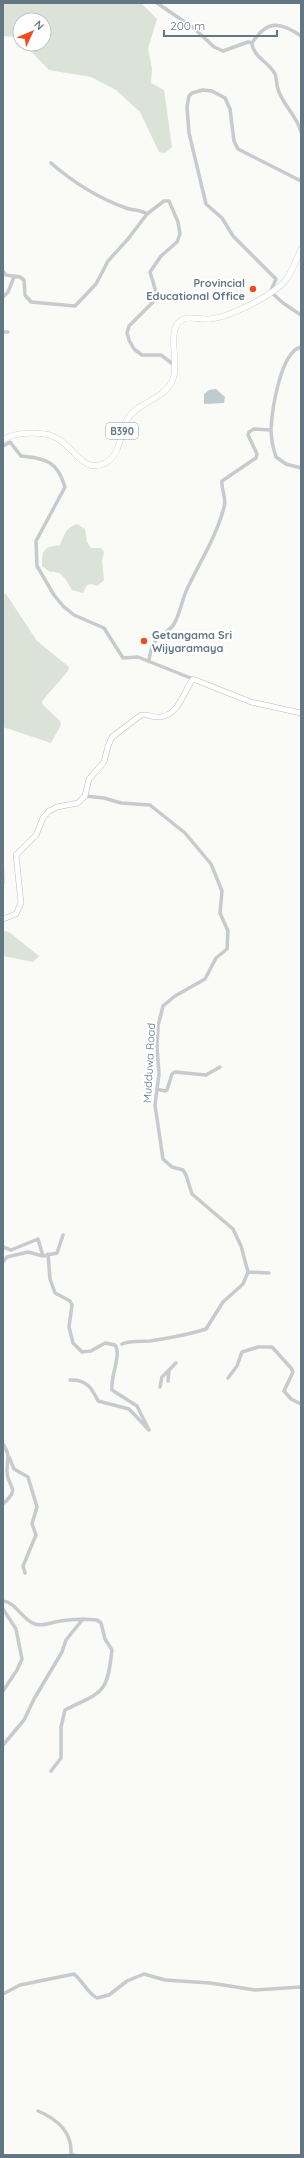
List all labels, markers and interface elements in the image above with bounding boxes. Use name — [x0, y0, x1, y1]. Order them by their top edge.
north arrow — [12, 12, 52, 52]
scale bar — [164, 12, 277, 38]
text: N — [31, 17, 47, 33]
text: 200 m — [170, 18, 205, 33]
place label: Provincial Educational Office — [146, 276, 246, 303]
marker: Provincial Educational Office — [248, 284, 258, 294]
road number: B390 — [106, 423, 138, 439]
place label: Getangama Sri Wijyaramaya — [152, 628, 232, 655]
marker: Getangama Sri Wijyaramaya — [139, 636, 149, 646]
street label: Mudduwa Road — [140, 1022, 158, 1104]

